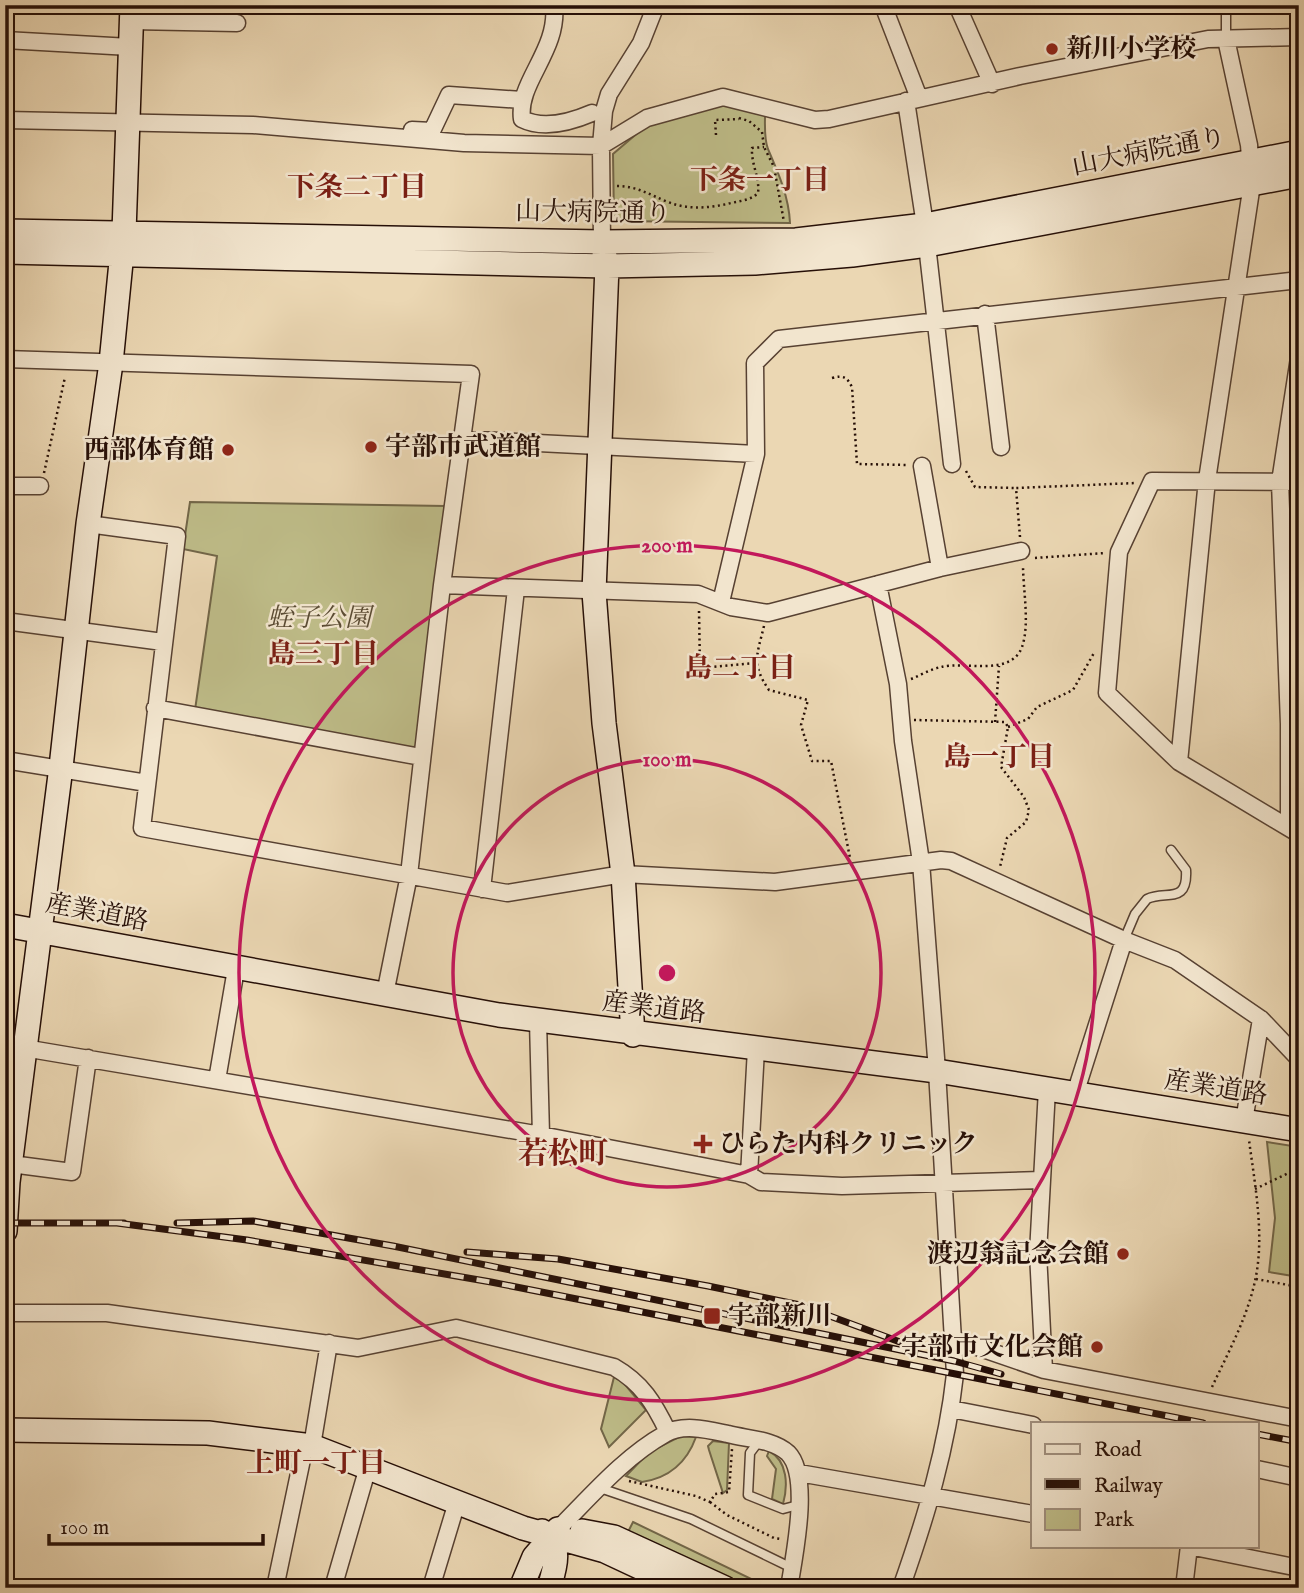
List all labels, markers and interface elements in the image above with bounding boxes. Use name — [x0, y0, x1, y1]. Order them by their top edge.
place label: 新川小学校 — [1066, 33, 1196, 66]
marker: 新川小学校 — [1044, 41, 1060, 57]
street label: 山大病院通り — [1069, 121, 1229, 183]
district label: 下条一丁目 — [690, 164, 830, 199]
district label: 下条二丁目 — [287, 171, 427, 206]
street label: 山大病院通り — [515, 195, 671, 231]
place label: 宇部市武道館 — [385, 431, 541, 464]
place label: 西部体育館 — [84, 434, 214, 467]
marker: 宇部市武道館 — [363, 439, 379, 455]
marker: 西部体育館 — [220, 442, 236, 458]
text: 200 m — [641, 533, 693, 560]
park label: 蛭子公園 — [267, 602, 375, 635]
district label: 島三丁目 — [267, 638, 379, 673]
district label: 島二丁目 — [684, 652, 796, 687]
district label: 島一丁目 — [943, 741, 1055, 776]
text: 100 m — [642, 747, 692, 774]
street label: 産業道路 — [43, 887, 151, 939]
centre of rings — [655, 961, 679, 985]
street label: 産業道路 — [600, 985, 708, 1031]
street label: 産業道路 — [1162, 1064, 1270, 1112]
place label: ひらた内科クリニック — [719, 1128, 977, 1161]
marker: ひらた内科クリニック — [693, 1134, 713, 1154]
district label: 若松町 — [518, 1136, 608, 1174]
place label: 渡辺翁記念会館 — [927, 1238, 1109, 1271]
marker: 渡辺翁記念会館 — [1115, 1246, 1131, 1262]
place label: 宇部新川 — [728, 1300, 832, 1333]
marker: 宇部新川 — [702, 1306, 722, 1326]
place label: 宇部市文化会館 — [901, 1331, 1083, 1364]
marker: 宇部市文化会館 — [1089, 1339, 1105, 1355]
legend — [1031, 1422, 1258, 1548]
text: Road — [1094, 1437, 1142, 1464]
district label: 上町一丁目 — [246, 1447, 386, 1482]
text: Railway — [1094, 1473, 1164, 1500]
scale bar — [49, 1502, 262, 1546]
text: Park — [1094, 1507, 1135, 1534]
text: 100 m — [60, 1515, 109, 1542]

